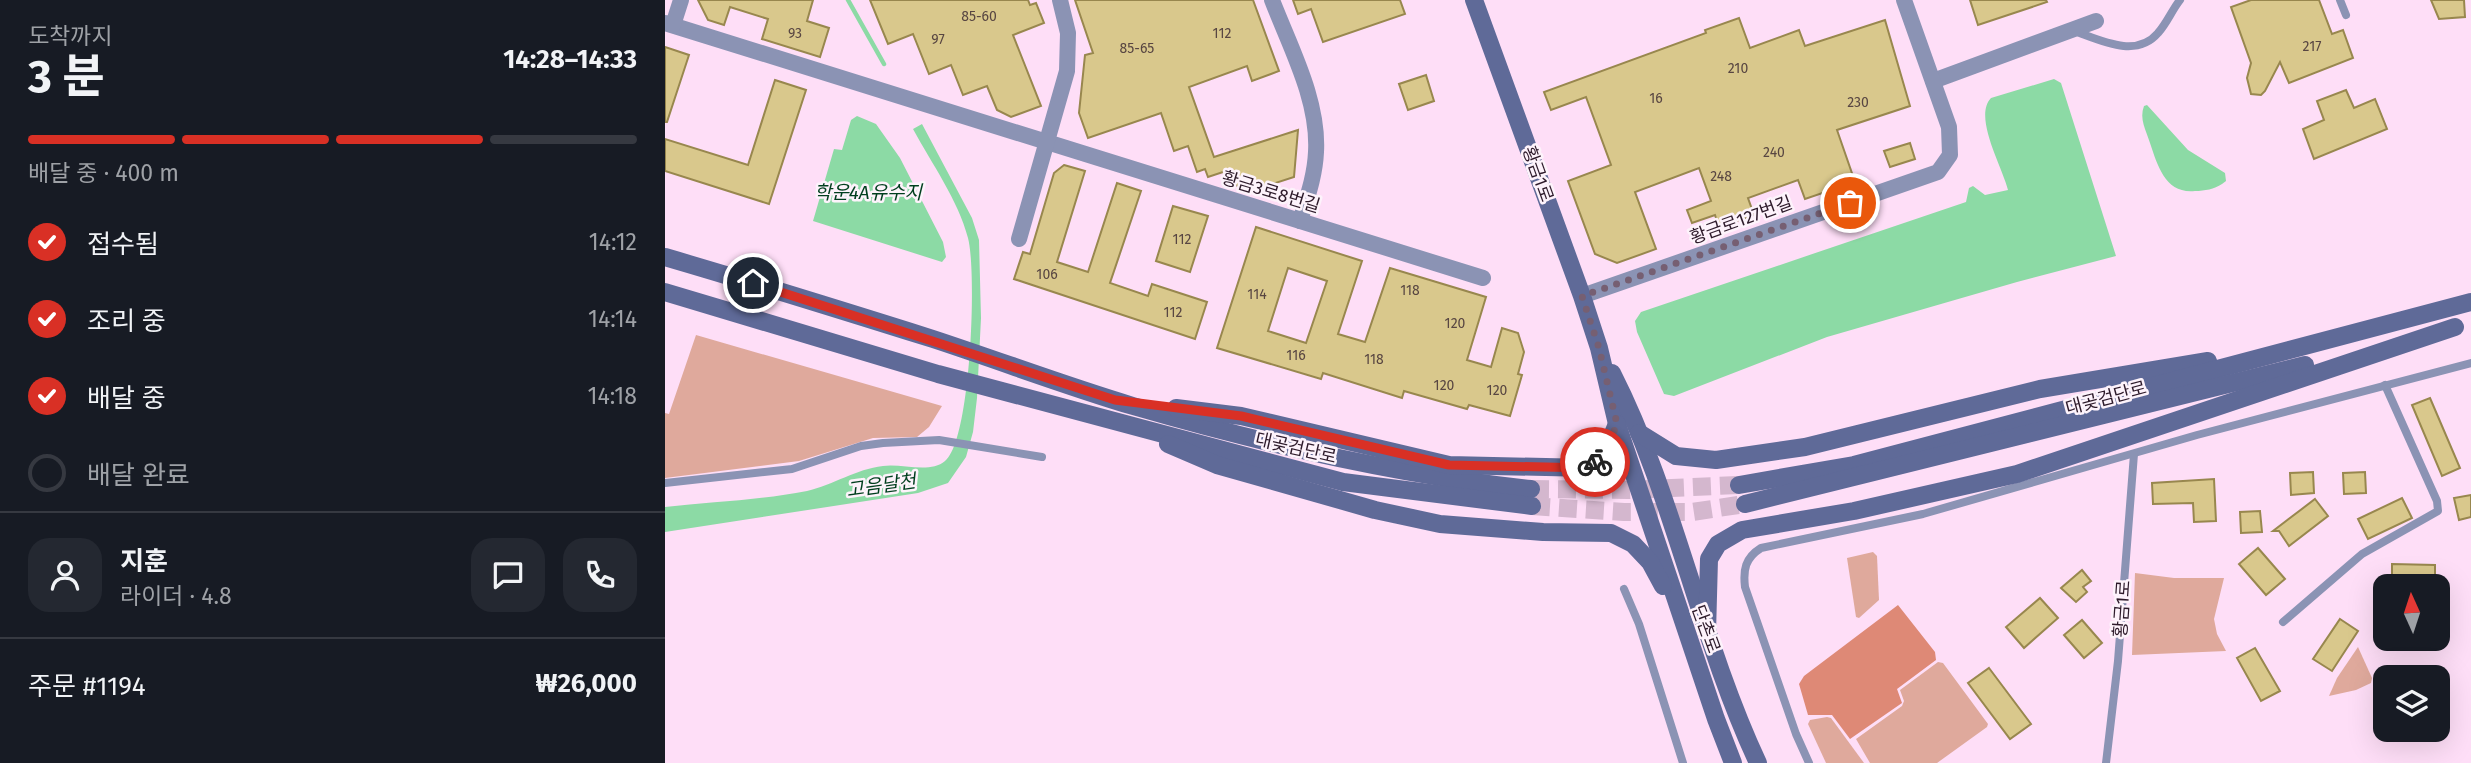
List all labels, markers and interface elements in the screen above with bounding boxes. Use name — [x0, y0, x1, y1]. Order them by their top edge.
house number: 85-60 — [961, 8, 997, 25]
text: 도착까지 — [28, 22, 113, 50]
house number: 93 — [788, 25, 802, 42]
house number: 112 — [1213, 25, 1231, 42]
house number: 97 — [931, 31, 945, 48]
house number: 217 — [2303, 38, 2321, 55]
house number: 85-65 — [1120, 40, 1154, 57]
text: 14:28–14:33 — [503, 44, 637, 75]
text: 3 분 — [28, 49, 105, 104]
house number: 210 — [1728, 60, 1748, 77]
house number: 16 — [1649, 90, 1663, 107]
house number: 230 — [1847, 94, 1869, 111]
street label: 황금1로 — [1518, 143, 1558, 205]
house number: 240 — [1763, 144, 1785, 161]
text: 배달 중 · 400 m — [28, 159, 179, 187]
street label: 황금3로8번길 — [1219, 167, 1323, 217]
house number: 248 — [1710, 168, 1732, 185]
pin — [1820, 173, 1880, 233]
water label: 학운4A유수지 — [814, 181, 924, 204]
icon: bag — [1831, 184, 1869, 222]
street label: 황금로127번길 — [1687, 191, 1795, 249]
icon: check — [28, 223, 66, 261]
text: 14:12 — [589, 228, 637, 256]
text: 접수됨 — [87, 229, 159, 260]
house number: 112 — [1173, 231, 1191, 248]
pin — [723, 253, 783, 313]
icon: home — [734, 264, 772, 302]
house number: 106 — [1036, 266, 1058, 283]
house number: 118 — [1400, 282, 1420, 299]
house number: 114 — [1247, 286, 1267, 303]
icon: check — [28, 300, 66, 338]
house number: 112 — [1164, 304, 1182, 321]
text: 14:14 — [588, 305, 637, 333]
text: 조리 중 — [87, 306, 166, 337]
house number: 120 — [1445, 315, 1466, 332]
house number: 116 — [1286, 347, 1306, 364]
house number: 118 — [1364, 351, 1384, 368]
icon: check — [28, 377, 66, 415]
house number: 120 — [1434, 377, 1455, 394]
street label: 대곶검단로 — [2063, 377, 2149, 419]
text: 14:18 — [588, 382, 637, 410]
house number: 120 — [1487, 382, 1508, 399]
text: 배달 중 — [87, 383, 166, 414]
courier — [1560, 427, 1630, 497]
street label: 대곶검단로 — [1253, 428, 1339, 468]
icon: bike — [1576, 443, 1614, 481]
text: 배달 완료 — [87, 460, 190, 491]
water label: 고음달천 — [845, 469, 919, 502]
button: person — [28, 538, 102, 612]
button: chat — [471, 538, 545, 612]
button: phone — [563, 538, 637, 612]
text: 지훈 — [120, 546, 168, 577]
north arrow — [2373, 574, 2450, 651]
map controls — [2373, 574, 2450, 742]
street label: 황금1로 — [2109, 580, 2135, 638]
text: 라이더 · 4.8 — [120, 582, 232, 610]
street label: 단촌로 — [1687, 602, 1725, 656]
button: layers — [2373, 665, 2450, 742]
text: ₩26,000 — [535, 668, 637, 699]
text: 주문 #1194 — [28, 671, 146, 702]

